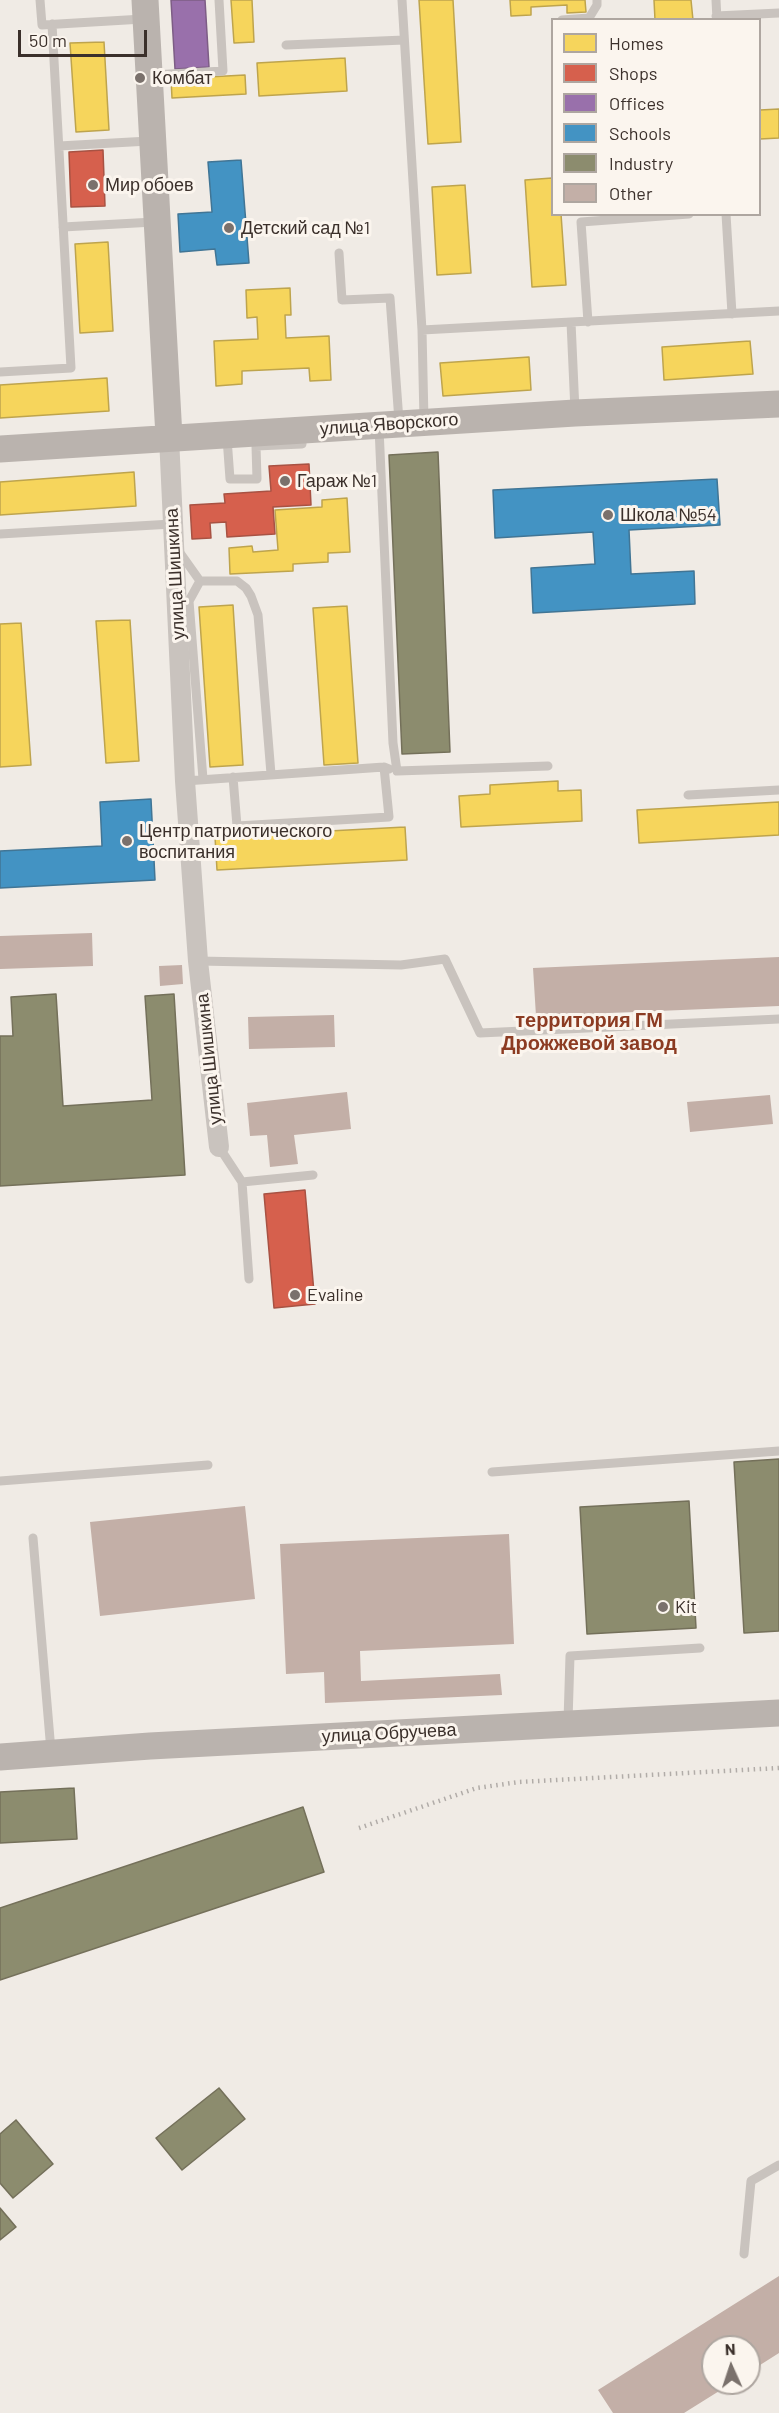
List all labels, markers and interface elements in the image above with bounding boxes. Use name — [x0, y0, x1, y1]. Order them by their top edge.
scale bar — [21, 18, 150, 56]
legend — [551, 18, 761, 216]
text: 50 m — [29, 29, 67, 51]
text: Homes — [609, 32, 663, 54]
text: Shops — [609, 62, 658, 84]
place label: Комбат — [152, 67, 212, 89]
marker: Комбат — [133, 71, 147, 85]
text: Offices — [609, 92, 665, 114]
text: Schools — [609, 122, 671, 144]
text: Industry — [609, 152, 673, 174]
place label: Мир обоев — [105, 174, 194, 196]
marker: Мир обоев — [86, 178, 100, 192]
text: Other — [609, 182, 652, 204]
place label: Детский сад №1 — [241, 217, 370, 239]
marker: Детский сад №1 — [222, 221, 236, 235]
street label: улица Яворского — [319, 408, 459, 440]
place label: Гараж №1 — [297, 470, 377, 492]
marker: Гараж №1 — [278, 474, 292, 488]
place label: Школа №54 — [620, 504, 717, 526]
street label: улица Шишкина — [161, 508, 189, 640]
marker: Школа №54 — [601, 508, 615, 522]
place label: Центр патриотического воспитания — [139, 820, 332, 862]
marker: Центр патриотического воспитания — [120, 834, 134, 848]
street label: улица Шишкина — [191, 992, 227, 1126]
district label: территория ГМ Дрожжевой завод — [501, 1008, 677, 1055]
place label: Evaline — [307, 1284, 363, 1306]
marker: Evaline — [288, 1288, 302, 1302]
place label: Kit — [675, 1596, 697, 1618]
marker: Kit — [656, 1600, 670, 1614]
street label: улица Обручева — [321, 1719, 457, 1747]
north arrow — [701, 2335, 761, 2395]
text: N — [724, 2339, 736, 2358]

